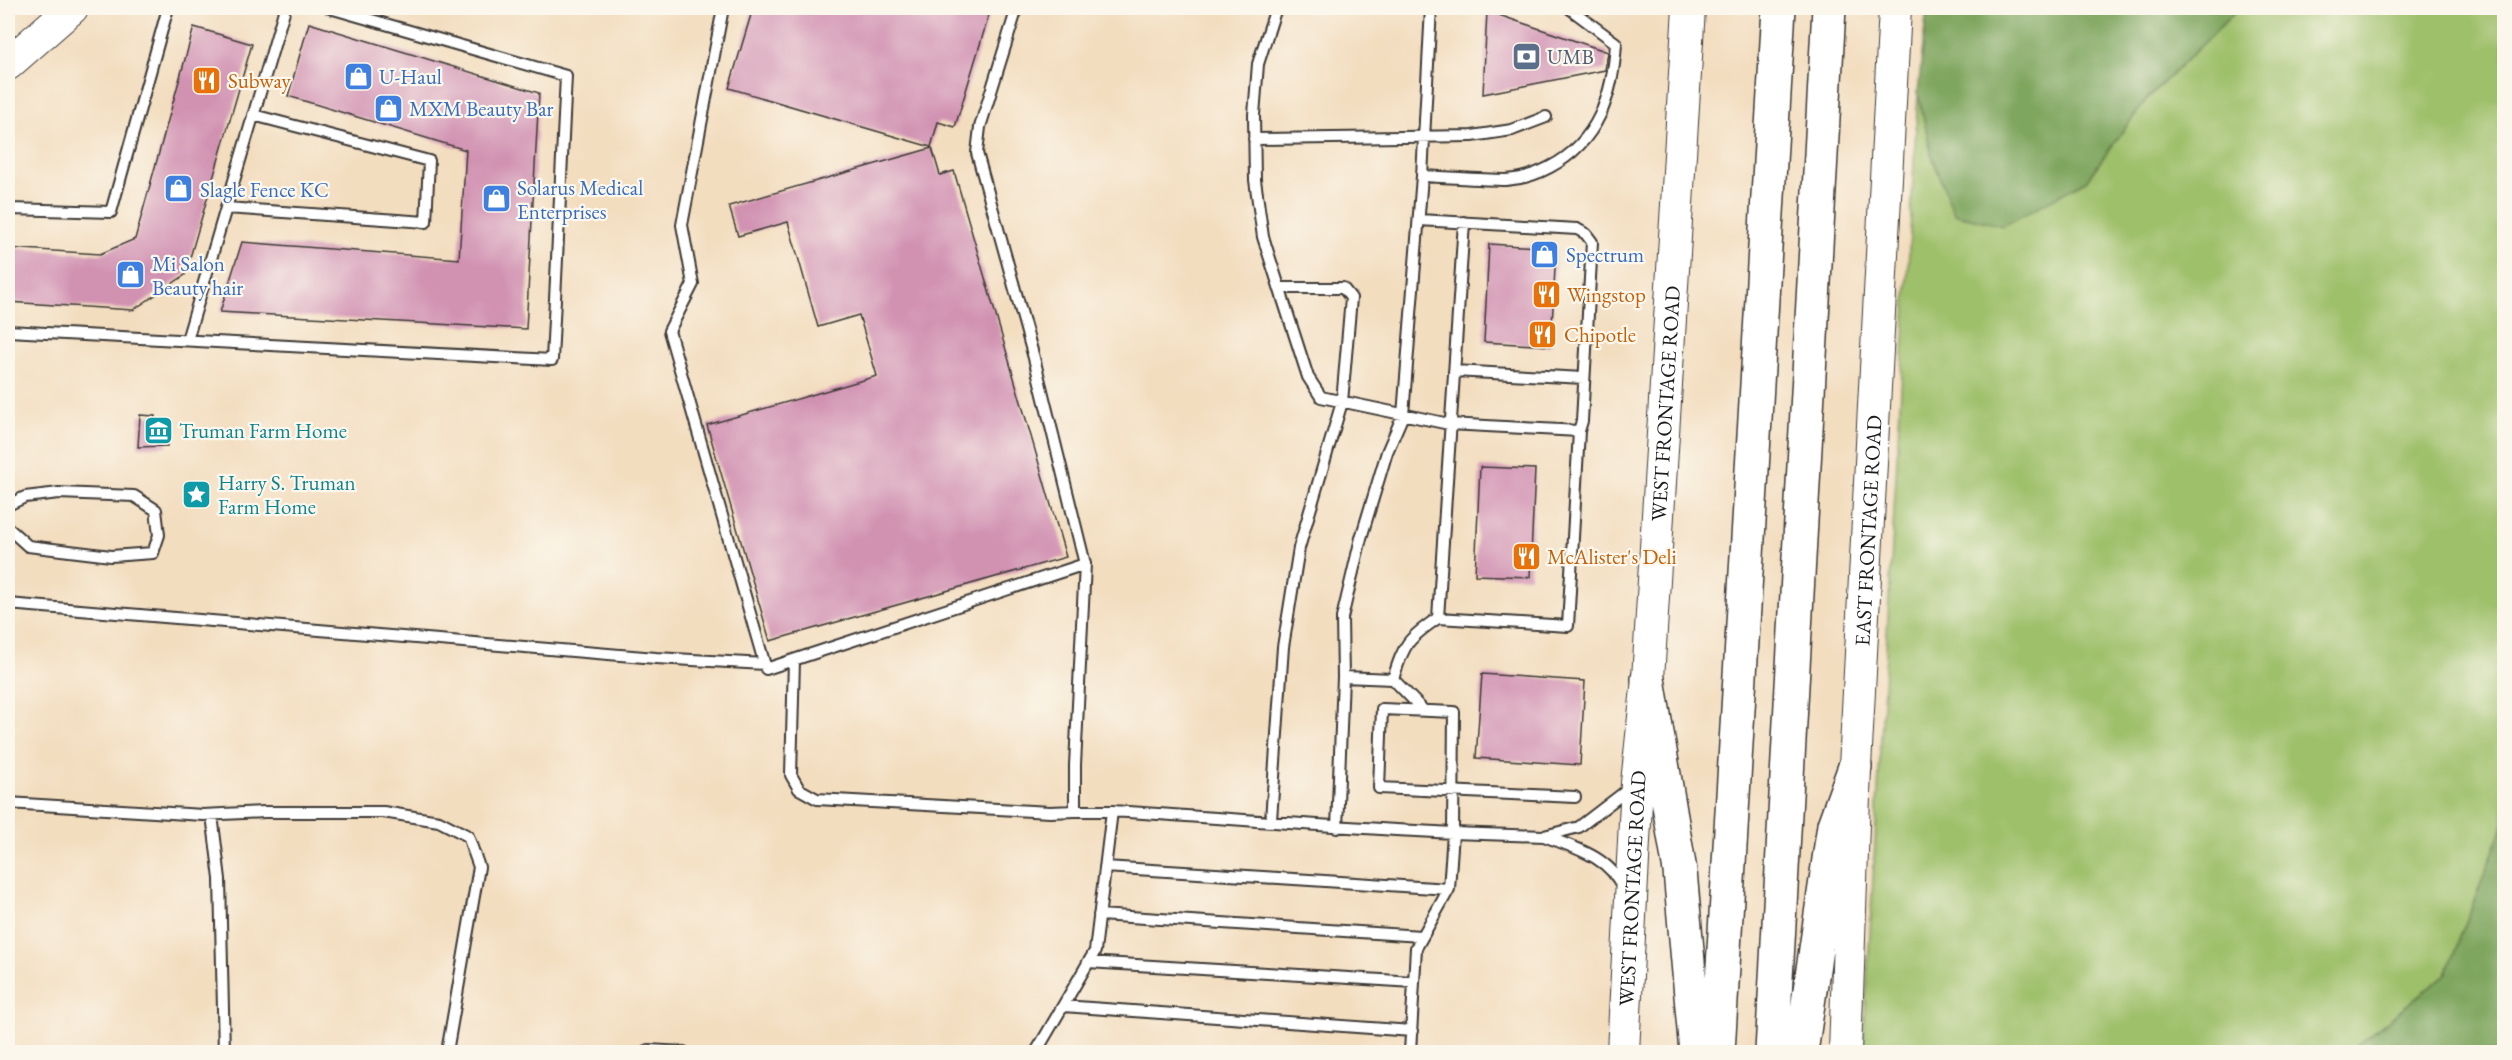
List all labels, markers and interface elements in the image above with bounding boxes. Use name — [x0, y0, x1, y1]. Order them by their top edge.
bank icon: UMB — [1510, 40, 1542, 72]
place label: UMB — [1547, 43, 1594, 70]
shop icon: U-Haul — [342, 60, 374, 92]
place label: U-Haul — [379, 63, 442, 90]
restaurant icon: Subway — [191, 64, 223, 96]
place label: Subway — [228, 67, 292, 94]
shop icon: MXM Beauty Bar — [372, 92, 404, 124]
place label: MXM Beauty Bar — [409, 95, 554, 122]
shop icon: Slagle Fence KC — [163, 173, 195, 205]
place label: Solarus Medical Enterprises — [517, 174, 643, 225]
place label: Slagle Fence KC — [200, 176, 329, 203]
shop icon: Solarus Medical Enterprises — [480, 183, 512, 215]
shop icon: Spectrum — [1529, 238, 1561, 270]
place label: Spectrum — [1566, 241, 1644, 268]
place label: Mi Salon Beauty hair — [152, 250, 243, 301]
shop icon: Mi Salon Beauty hair — [115, 259, 147, 291]
restaurant icon: Wingstop — [1530, 278, 1562, 310]
place label: Wingstop — [1567, 281, 1646, 308]
street label: WEST FRONTAGE ROAD — [1644, 285, 1686, 522]
restaurant icon: Chipotle — [1527, 318, 1559, 350]
place label: Chipotle — [1564, 321, 1636, 348]
museum icon: Truman Farm Home — [142, 414, 174, 446]
street label: EAST FRONTAGE ROAD — [1848, 414, 1887, 647]
place label: Truman Farm Home — [179, 417, 347, 444]
place label: Harry S. Truman Farm Home — [218, 469, 355, 520]
place icon: Harry S. Truman Farm Home — [181, 478, 213, 510]
restaurant icon: McAlister's Deli — [1510, 540, 1542, 572]
place label: McAlister's Deli — [1547, 543, 1677, 570]
street label: WEST FRONTAGE ROAD — [1612, 769, 1652, 1007]

